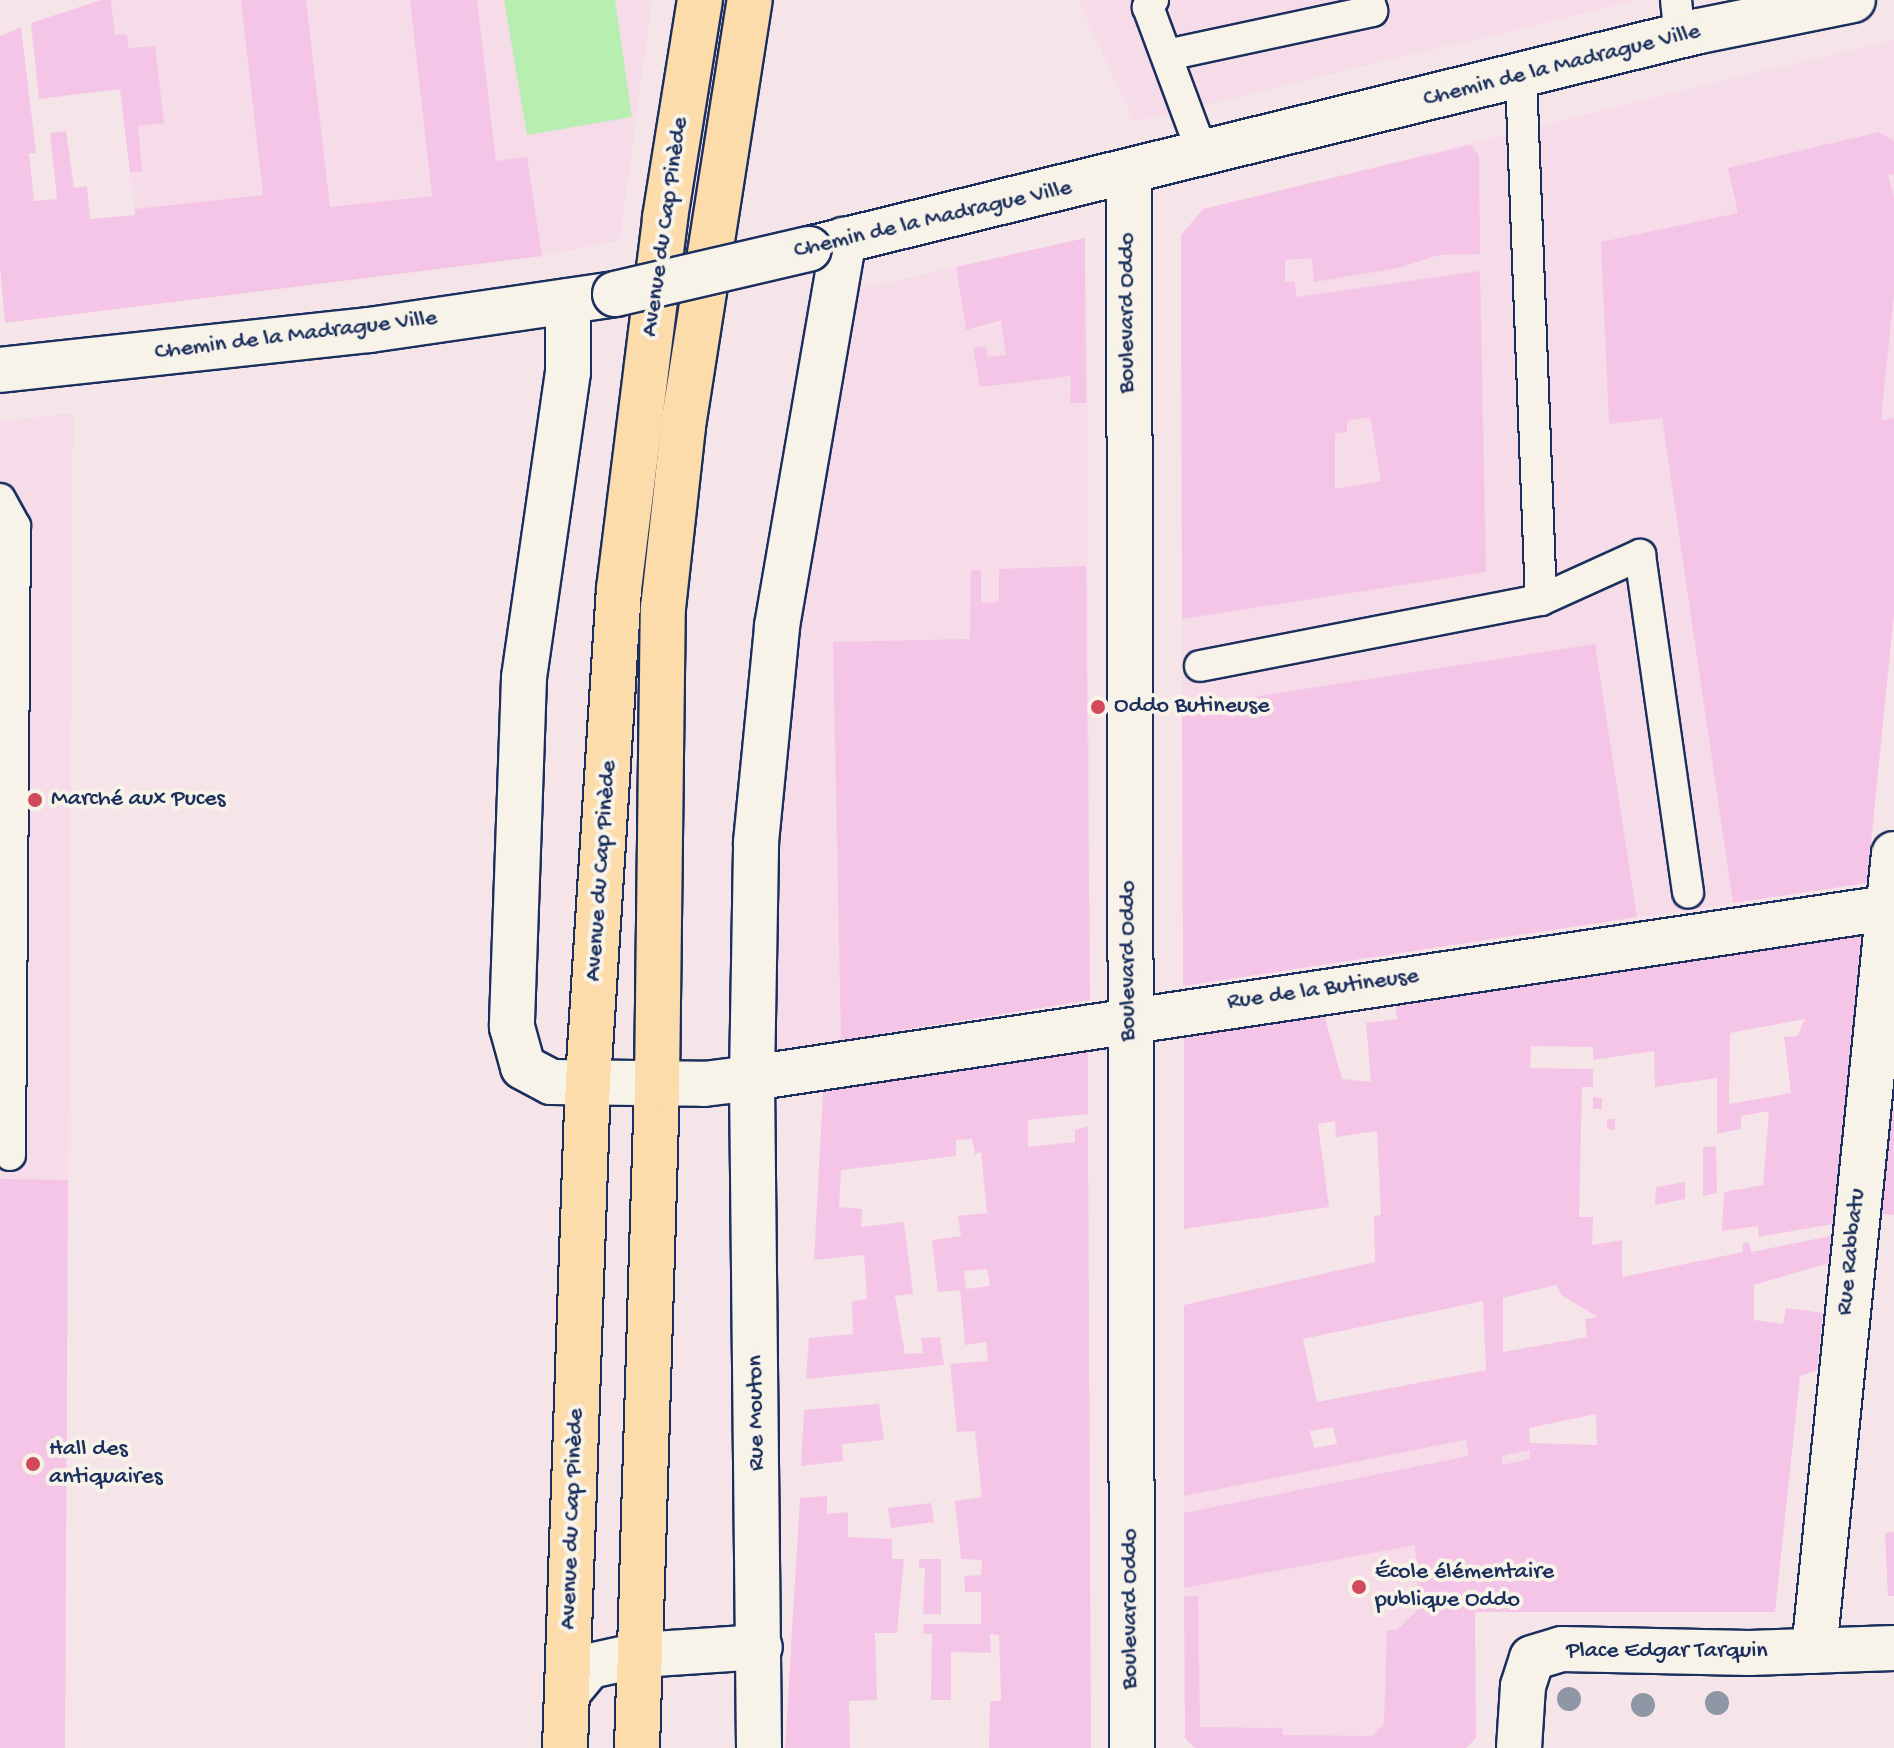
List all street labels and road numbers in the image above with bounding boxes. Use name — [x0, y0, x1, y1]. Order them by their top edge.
street label: Chemin de la Madrague Ville — [1421, 18, 1703, 114]
street label: Avenue du Cap Pinède — [636, 115, 696, 339]
street label: Chemin de la Madrague Ville — [791, 174, 1075, 266]
street label: Boulevard Oddo — [1114, 233, 1142, 393]
street label: Chemin de la Madrague Ville — [153, 304, 439, 368]
street label: Avenue du Cap Pinède — [580, 760, 624, 982]
street label: Boulevard Oddo — [1115, 881, 1143, 1041]
street label: Rue de la Butineuse — [1225, 962, 1421, 1018]
street label: Rue Rabbatu — [1831, 1187, 1873, 1317]
street label: Rue Mouton — [742, 1355, 772, 1471]
street label: Avenue du Cap Pinède — [555, 1408, 591, 1630]
street label: Boulevard Oddo — [1117, 1529, 1145, 1689]
street label: Place Edgar Tarquin — [1566, 1638, 1768, 1666]

